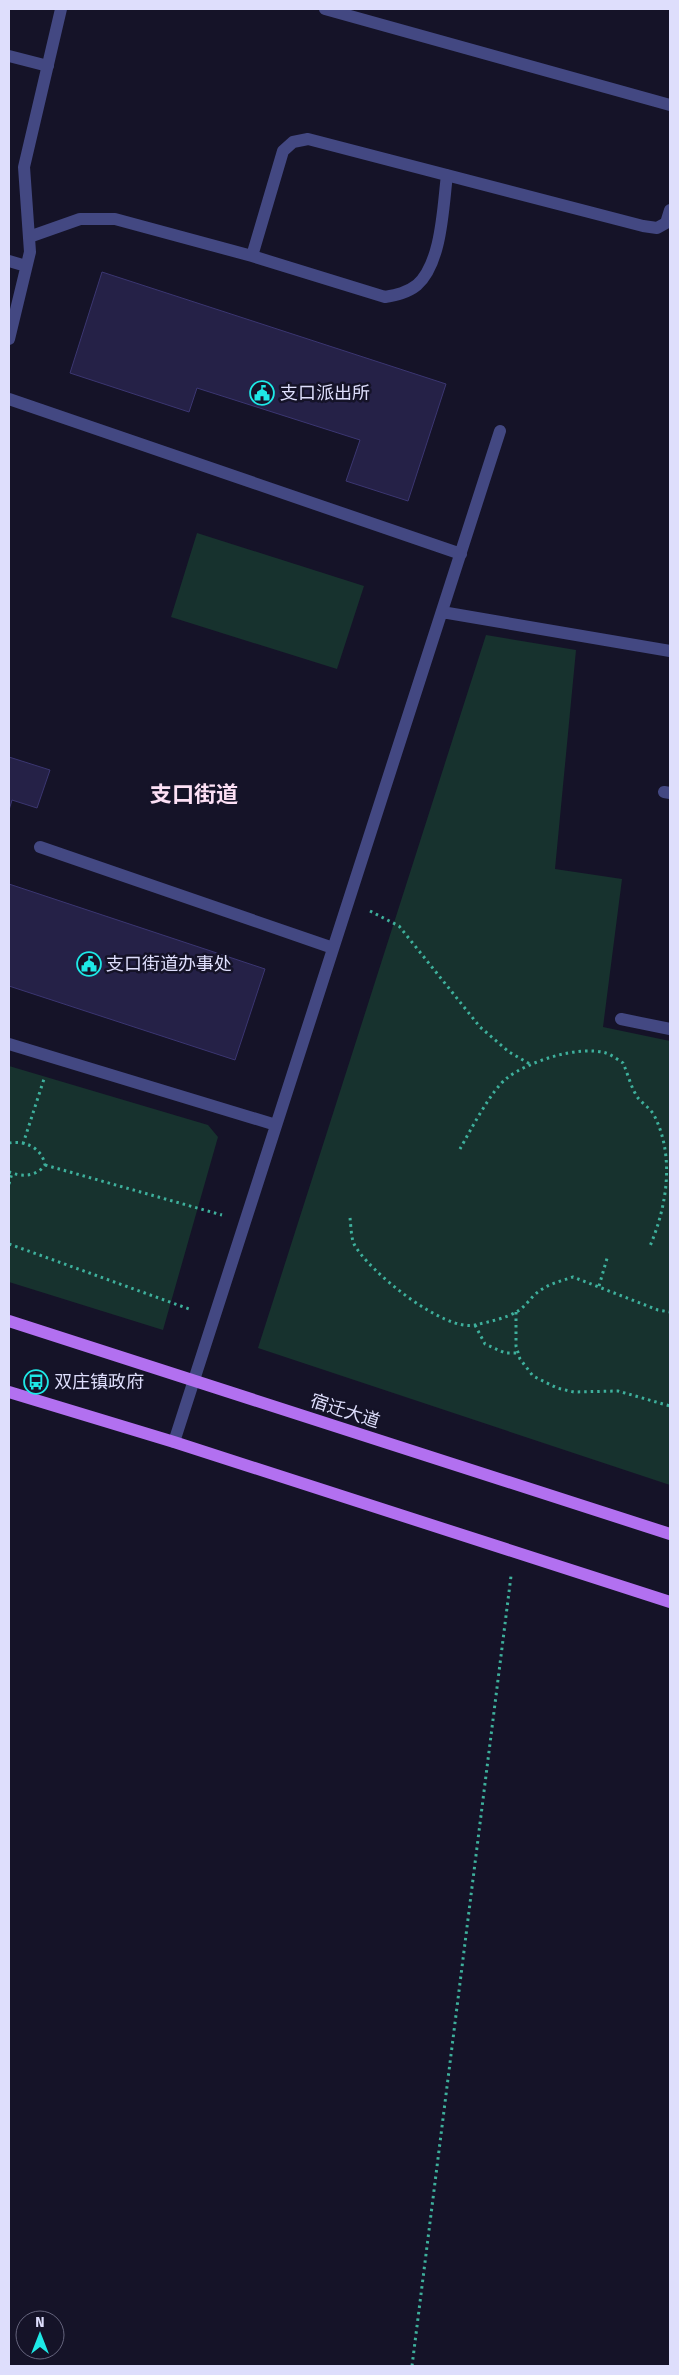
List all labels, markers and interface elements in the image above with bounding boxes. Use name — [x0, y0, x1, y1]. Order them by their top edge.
public building icon: 支口派出所 — [249, 380, 275, 406]
place label: 支口派出所 — [280, 382, 370, 404]
district label: 支口街道 — [150, 781, 238, 808]
public building icon: 支口街道办事处 — [76, 951, 102, 977]
place label: 支口街道办事处 — [106, 953, 232, 975]
bus stop icon: 双庄镇政府 — [23, 1369, 49, 1395]
place label: 双庄镇政府 — [54, 1371, 144, 1393]
street label: 宿迁大道 — [307, 1389, 383, 1433]
north arrow — [15, 2310, 65, 2360]
text: N — [35, 2314, 45, 2331]

